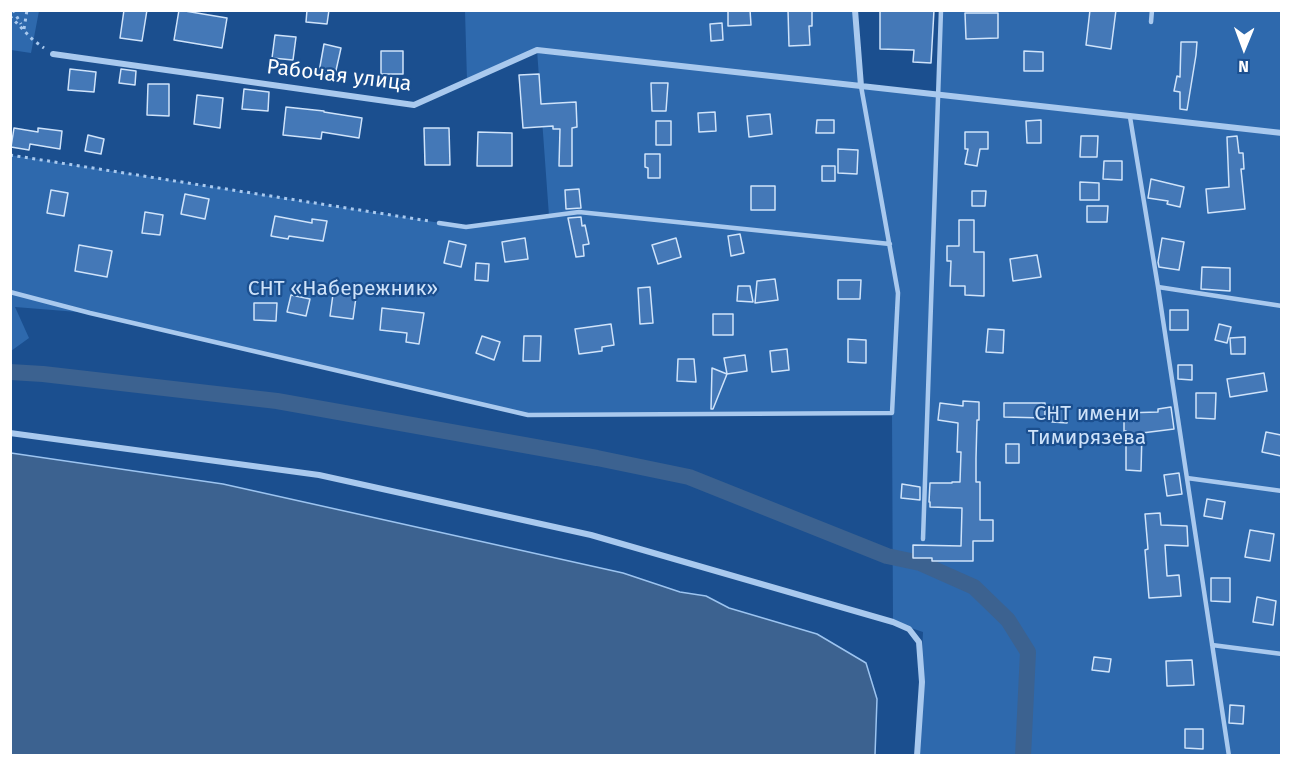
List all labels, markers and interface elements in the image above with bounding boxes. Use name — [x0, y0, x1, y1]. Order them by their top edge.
north arrow — [1214, 18, 1274, 78]
street label: Рабочая улица — [265, 55, 413, 97]
text: N — [1238, 57, 1249, 76]
park label: СНТ «Набережник» — [248, 276, 438, 302]
park label: СНТ имени Тимирязева — [1028, 401, 1146, 451]

